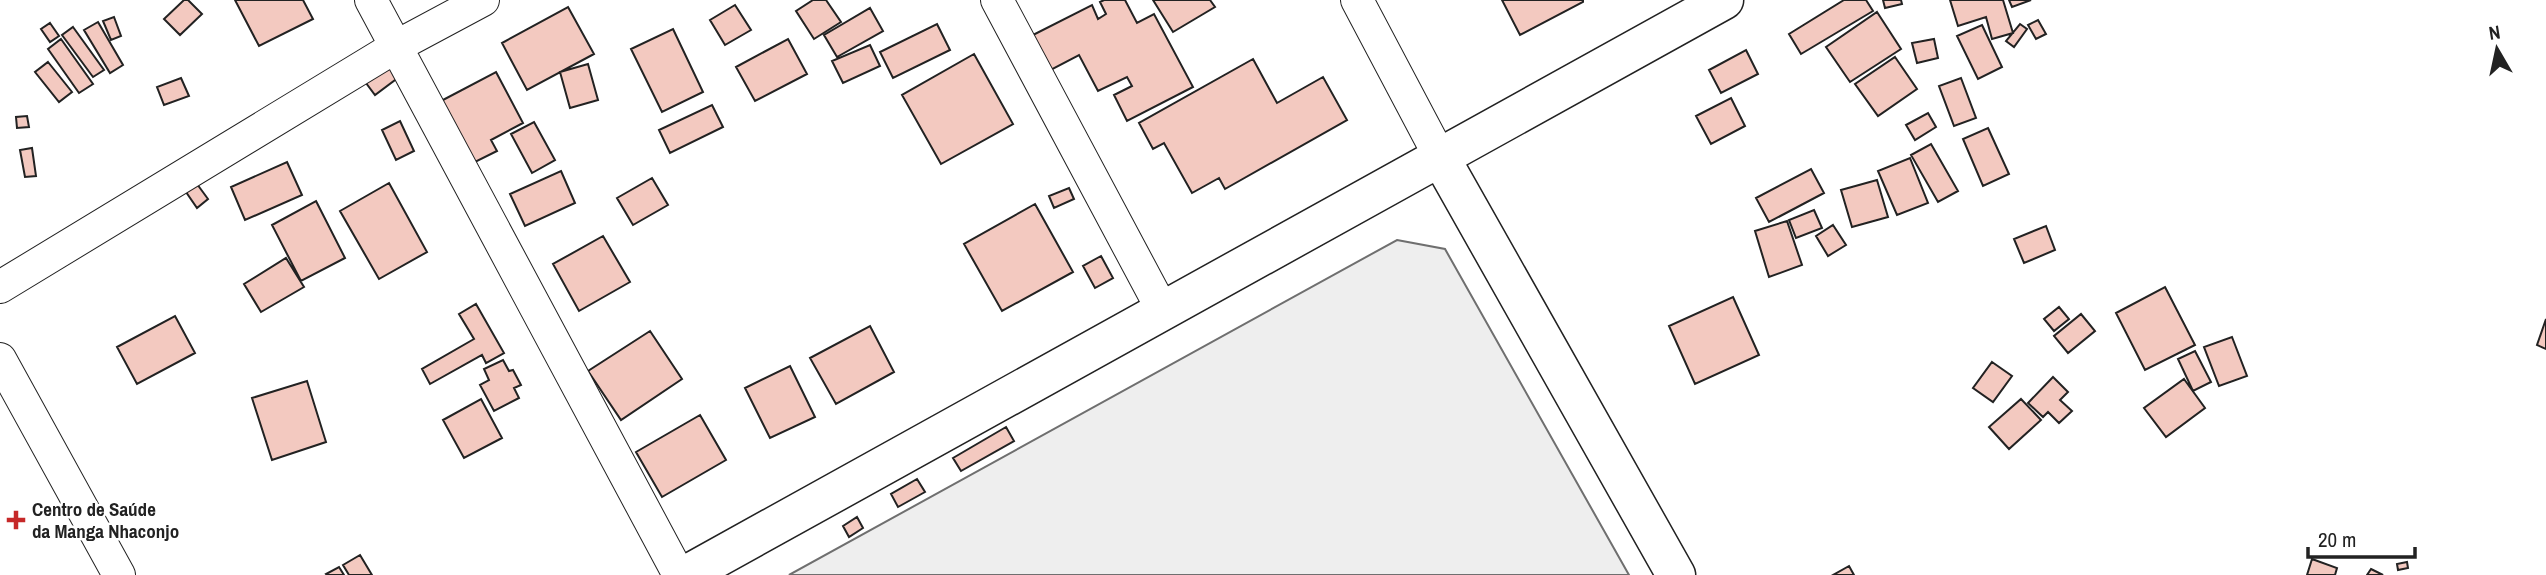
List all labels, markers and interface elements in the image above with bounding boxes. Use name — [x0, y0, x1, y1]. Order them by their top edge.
north arrow — [2462, 14, 2532, 84]
text: N — [2487, 18, 2502, 46]
place label: Centro de Saúde da Manga Nhaconjo — [32, 496, 179, 544]
marker: Centro de Saúde da Manga Nhaconjo — [6, 510, 26, 530]
scale bar — [2308, 516, 2415, 560]
text: 20 m — [2318, 525, 2356, 554]

